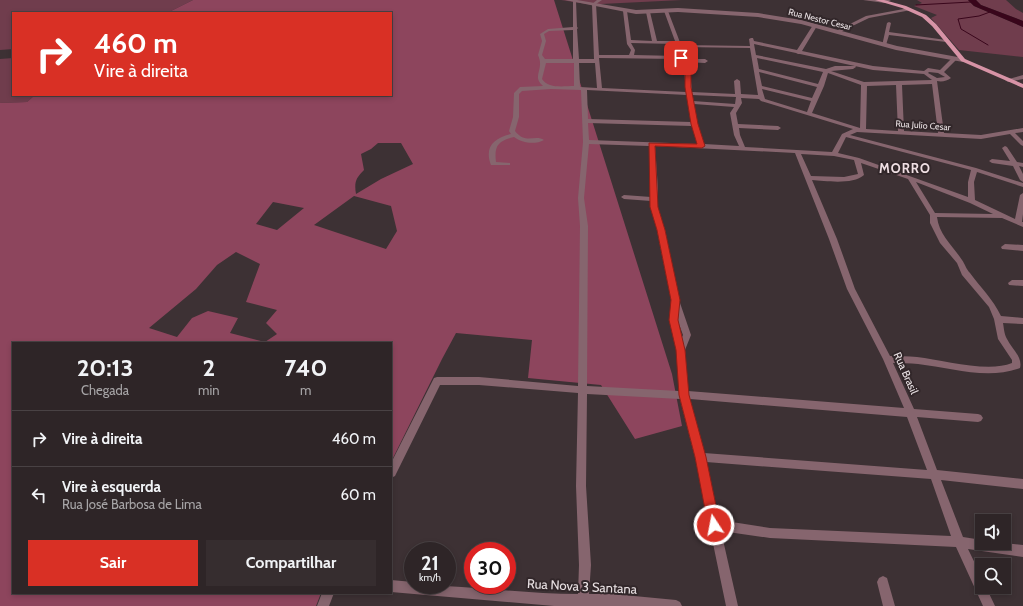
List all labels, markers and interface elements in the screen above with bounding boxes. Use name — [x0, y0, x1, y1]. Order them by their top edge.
street label: Rua Nestor Cesar — [787, 6, 853, 32]
text: 460 m — [94, 26, 178, 60]
icon: right — [28, 28, 80, 80]
pin — [664, 41, 698, 75]
icon: arrive — [670, 47, 692, 69]
text: Vire à direita — [94, 60, 188, 82]
street label: Rua Julio Cesar — [895, 118, 951, 132]
district label: MORRO — [879, 160, 931, 176]
street label: Rua Brasil — [891, 350, 922, 397]
text: 20:13 — [77, 353, 133, 382]
text: 2 — [202, 353, 215, 382]
text: 740 — [284, 353, 327, 382]
text: Chegada — [81, 382, 129, 398]
text: min — [198, 382, 219, 398]
text: m — [300, 382, 311, 398]
icon: right — [28, 428, 50, 450]
text: Vire à direita — [62, 430, 143, 448]
text: 460 m — [332, 430, 376, 448]
text: Vire à esquerda — [62, 478, 161, 496]
icon: left — [28, 484, 50, 506]
text: 60 m — [340, 486, 376, 504]
text: Rua José Barbosa de Lima — [62, 496, 202, 512]
position arrow — [693, 504, 735, 546]
map controls — [975, 514, 1011, 594]
button: sound — [975, 514, 1011, 550]
button: Sair — [28, 540, 198, 586]
button: Compartilhar — [206, 540, 376, 586]
speed limit sign: 30 — [464, 542, 516, 594]
text: 21 — [421, 551, 439, 575]
button: search — [975, 558, 1011, 594]
text: km/h — [419, 571, 441, 584]
street label: Rua Nova 3 Santana — [527, 575, 638, 597]

